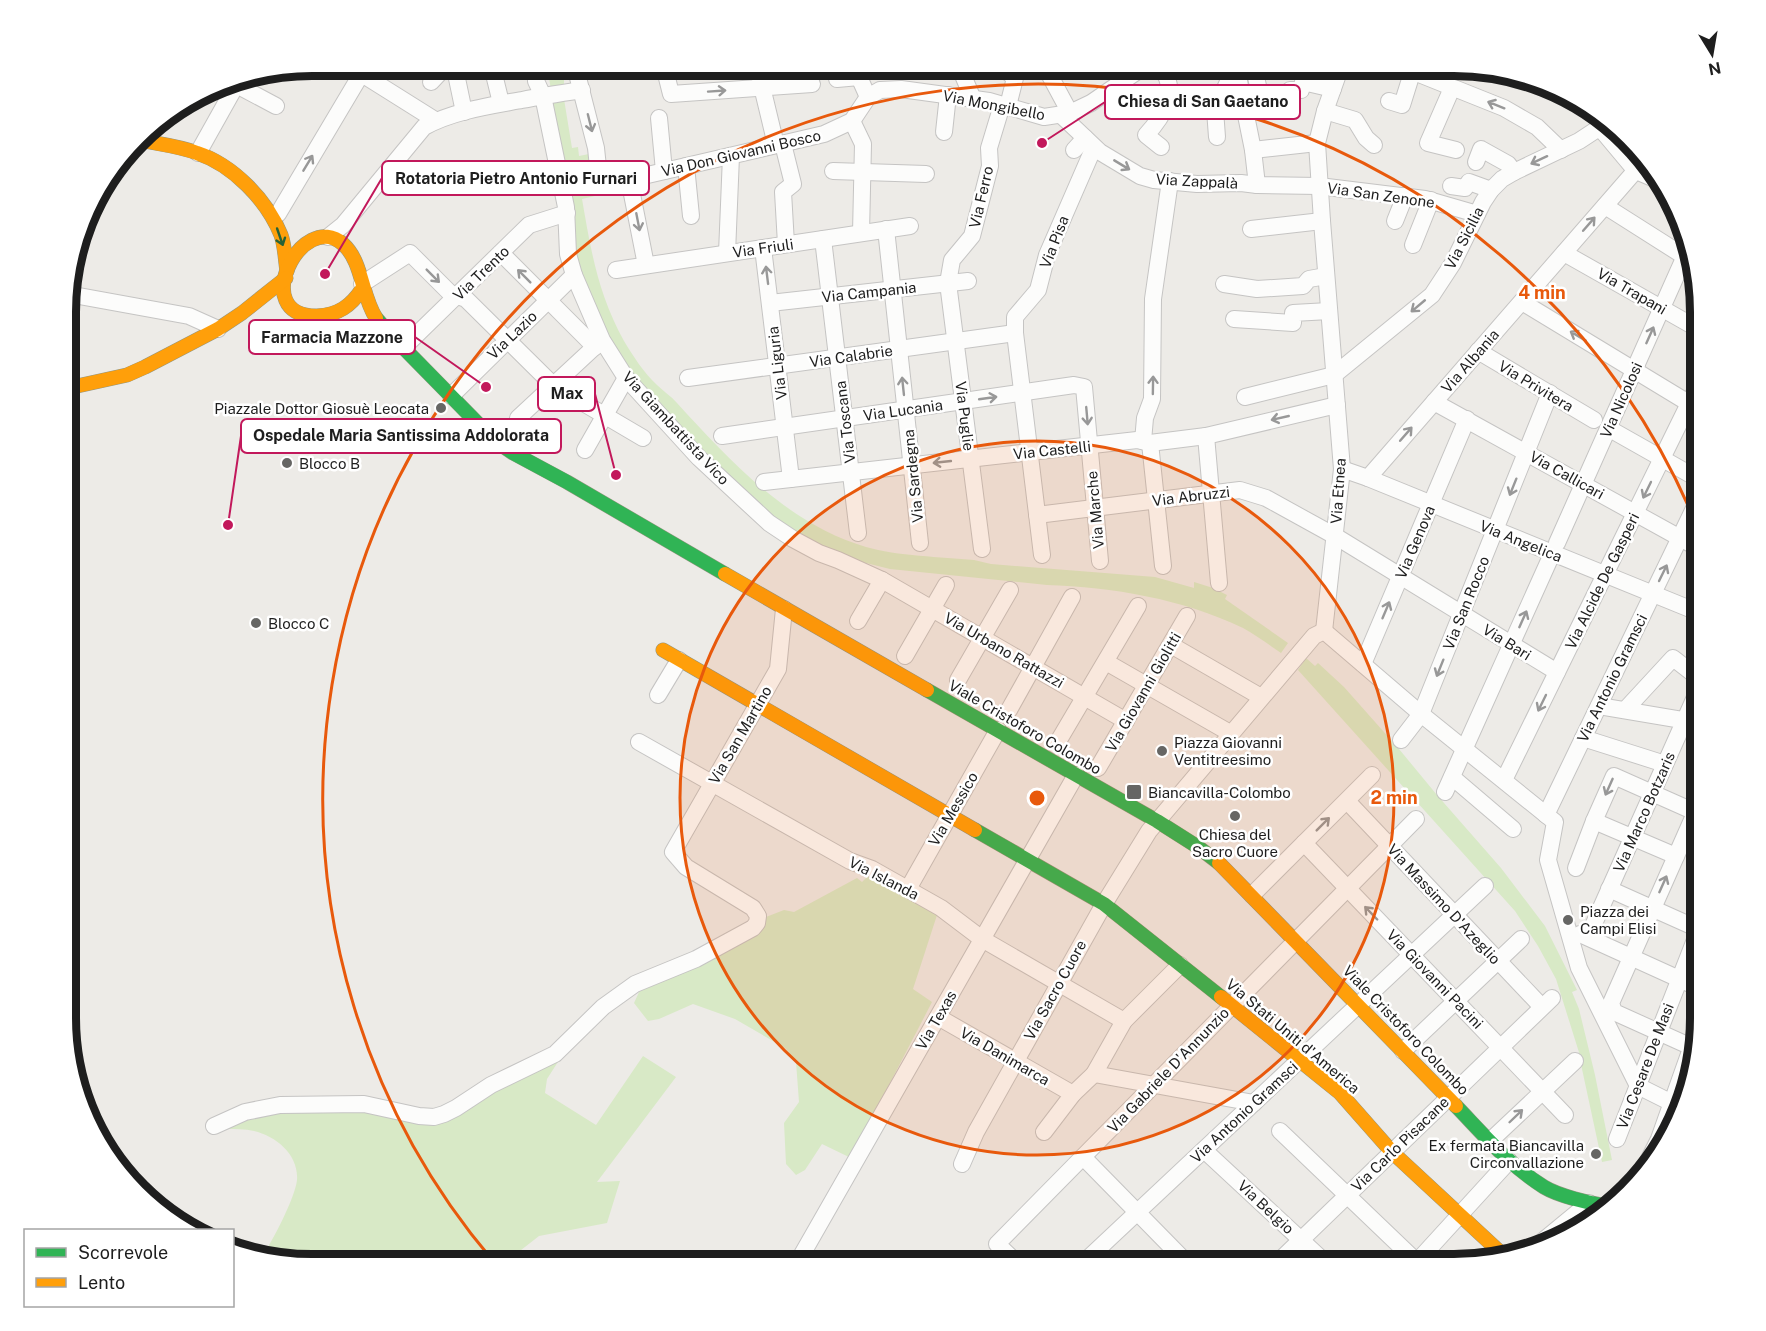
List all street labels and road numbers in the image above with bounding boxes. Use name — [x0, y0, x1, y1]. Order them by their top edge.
street label: Via Mongibello — [942, 87, 1046, 123]
street label: Via Don Giovanni Bosco — [660, 126, 822, 180]
street label: Via Ferro — [966, 164, 996, 230]
street label: Via Zappalà — [1155, 170, 1239, 192]
street label: Via San Zenone — [1326, 179, 1436, 211]
street label: Via Sicilia — [1441, 204, 1487, 272]
street label: Via Pisa — [1036, 213, 1072, 271]
street label: Via Friuli — [732, 235, 794, 261]
street label: Via Trento — [450, 242, 512, 304]
street label: Via Trapani — [1594, 264, 1670, 318]
street label: Via Campania — [821, 279, 917, 305]
street label: Via Lazio — [484, 307, 540, 363]
street label: Via Liguria — [764, 325, 790, 401]
street label: Via Albania — [1438, 326, 1502, 396]
street label: Via Calabrie — [808, 342, 894, 370]
street label: Via Privitera — [1496, 357, 1576, 415]
street label: Via Nicolosi — [1597, 359, 1645, 441]
street label: Via Giambattista Vico — [619, 368, 733, 488]
street label: Via Toscana — [832, 380, 858, 464]
street label: Via Puglie — [952, 380, 978, 452]
street label: Via Lucania — [862, 396, 944, 424]
street label: Via Sardegna — [900, 429, 926, 523]
street label: Via Castelli — [1012, 437, 1092, 463]
street label: Via Callicari — [1527, 448, 1607, 502]
street label: Via Etnea — [1327, 458, 1349, 524]
street label: Via Marche — [1083, 470, 1107, 550]
street label: Via Abruzzi — [1151, 483, 1231, 509]
street label: Via Genova — [1392, 503, 1438, 581]
street label: Via Alcide De Gasperi — [1562, 510, 1642, 652]
street label: Via Angelica — [1477, 517, 1565, 565]
street label: Via San Rocco — [1439, 554, 1493, 652]
street label: Via Urbano Rattazzi — [941, 609, 1067, 691]
street label: Via Antonio Gramsci — [1574, 611, 1650, 745]
street label: Via Bari — [1480, 621, 1534, 663]
street label: Via Giovanni Giolitti — [1102, 629, 1184, 755]
street label: Viale Cristoforo Colombo — [946, 676, 1104, 778]
street label: Via San Martino — [705, 683, 775, 787]
street label: Via Marco Botzaris — [1610, 749, 1678, 875]
street label: Via Messico — [925, 769, 981, 849]
street label: Via Massimo D'Azeglio — [1384, 841, 1504, 967]
street label: Via Islanda — [846, 853, 922, 903]
street label: Via Giovanni Pacini — [1383, 926, 1487, 1032]
street label: Via Sacro Cuore — [1021, 937, 1089, 1043]
street label: Viale Cristoforo Colombo — [1340, 962, 1472, 1098]
street label: Via Stati Uniti d'America — [1223, 975, 1363, 1097]
street label: Via Texas — [912, 987, 960, 1053]
street label: Via Cesare De Masi — [1613, 1001, 1677, 1131]
street label: Via Gabriele D'Annunzio — [1104, 1004, 1232, 1136]
street label: Via Danimarca — [957, 1024, 1053, 1088]
street label: Via Antonio Gramsci — [1187, 1058, 1301, 1166]
street label: Via Carlo Pisacane — [1348, 1093, 1452, 1195]
street label: Via Belgio — [1234, 1177, 1298, 1237]

